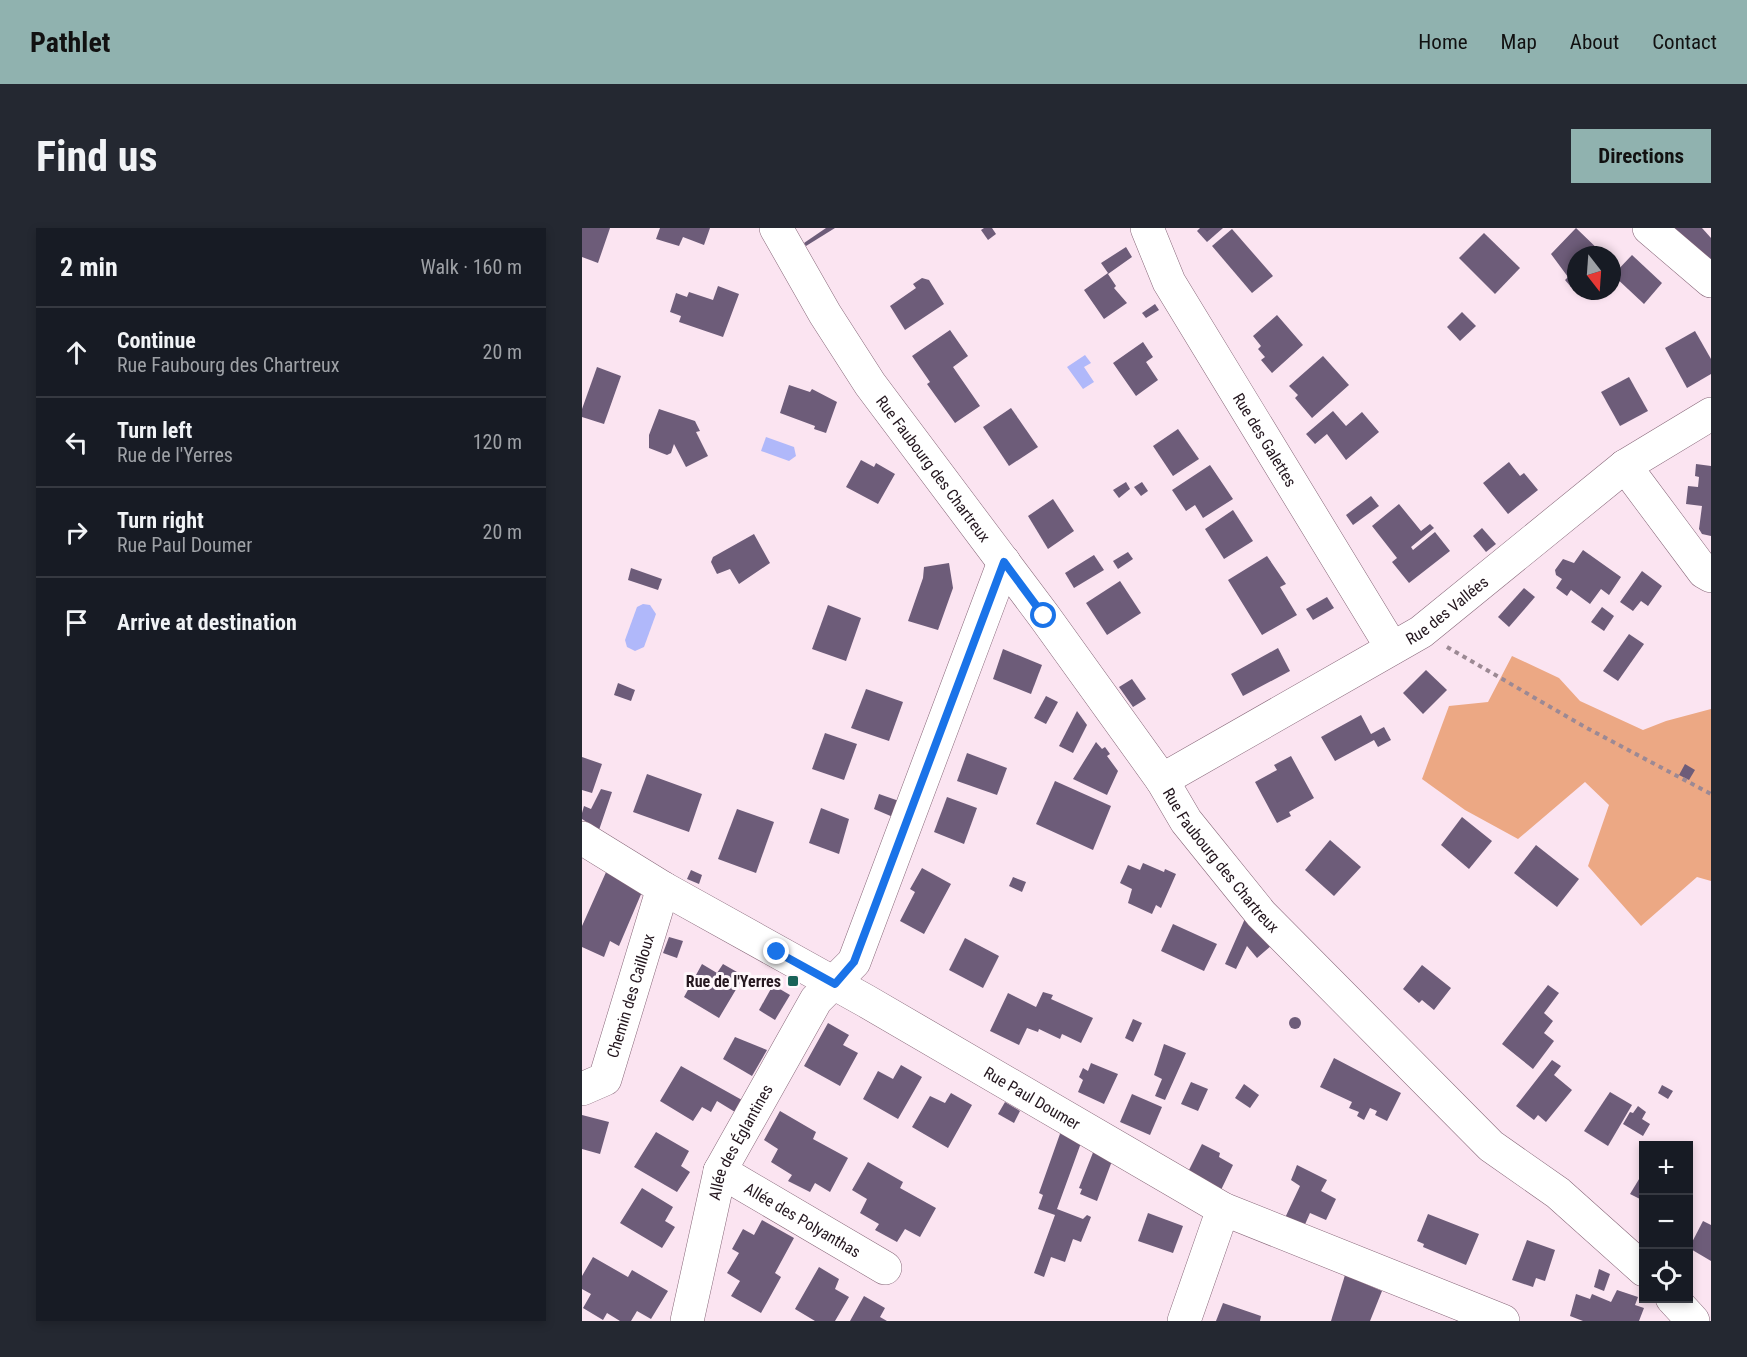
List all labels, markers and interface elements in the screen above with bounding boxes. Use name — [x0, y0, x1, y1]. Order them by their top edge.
text: Pathlet — [30, 26, 110, 59]
text: Home — [1418, 30, 1468, 54]
text: Map — [1501, 30, 1537, 54]
text: About — [1570, 30, 1619, 54]
text: Contact — [1652, 30, 1717, 54]
button: Directions — [1571, 129, 1711, 183]
text: Find us — [36, 132, 157, 181]
north arrow — [1567, 246, 1621, 300]
text: 2 min — [60, 252, 118, 282]
text: Walk · 160 m — [421, 255, 522, 279]
text: Continue — [117, 328, 196, 353]
icon: ahead — [60, 336, 93, 369]
text: 20 m — [483, 340, 522, 364]
text: Rue Faubourg des Chartreux — [117, 353, 340, 377]
street label: Rue des Galettes — [1229, 390, 1300, 490]
street label: Rue Faubourg des Chartreux — [872, 392, 994, 546]
text: Turn left — [117, 418, 192, 443]
icon: left — [60, 426, 93, 459]
text: 120 m — [473, 430, 522, 454]
text: Rue de l'Yerres — [117, 443, 233, 467]
text: Turn right — [117, 508, 204, 533]
icon: right — [60, 516, 93, 549]
text: 20 m — [483, 520, 522, 544]
text: Rue Paul Doumer — [117, 533, 252, 557]
street label: Rue des Vallées — [1402, 572, 1492, 649]
route start — [1030, 602, 1056, 628]
icon: arrive — [60, 606, 93, 639]
text: Arrive at destination — [117, 610, 297, 635]
street label: Rue Faubourg des Chartreux — [1159, 785, 1283, 937]
street label: Chemin des Cailloux — [603, 932, 658, 1060]
route end — [763, 938, 789, 964]
place label: Rue de l'Yerres — [686, 972, 781, 991]
marker: Rue de l'Yerres — [786, 974, 800, 988]
street label: Rue Paul Doumer — [981, 1063, 1084, 1134]
street label: Allée des Églantines — [705, 1081, 777, 1202]
map controls — [1639, 1141, 1693, 1303]
button: + — [1639, 1141, 1693, 1195]
street label: Allée des Polyanthas — [741, 1179, 864, 1262]
button: − — [1639, 1195, 1693, 1249]
button: locate — [1639, 1249, 1693, 1303]

